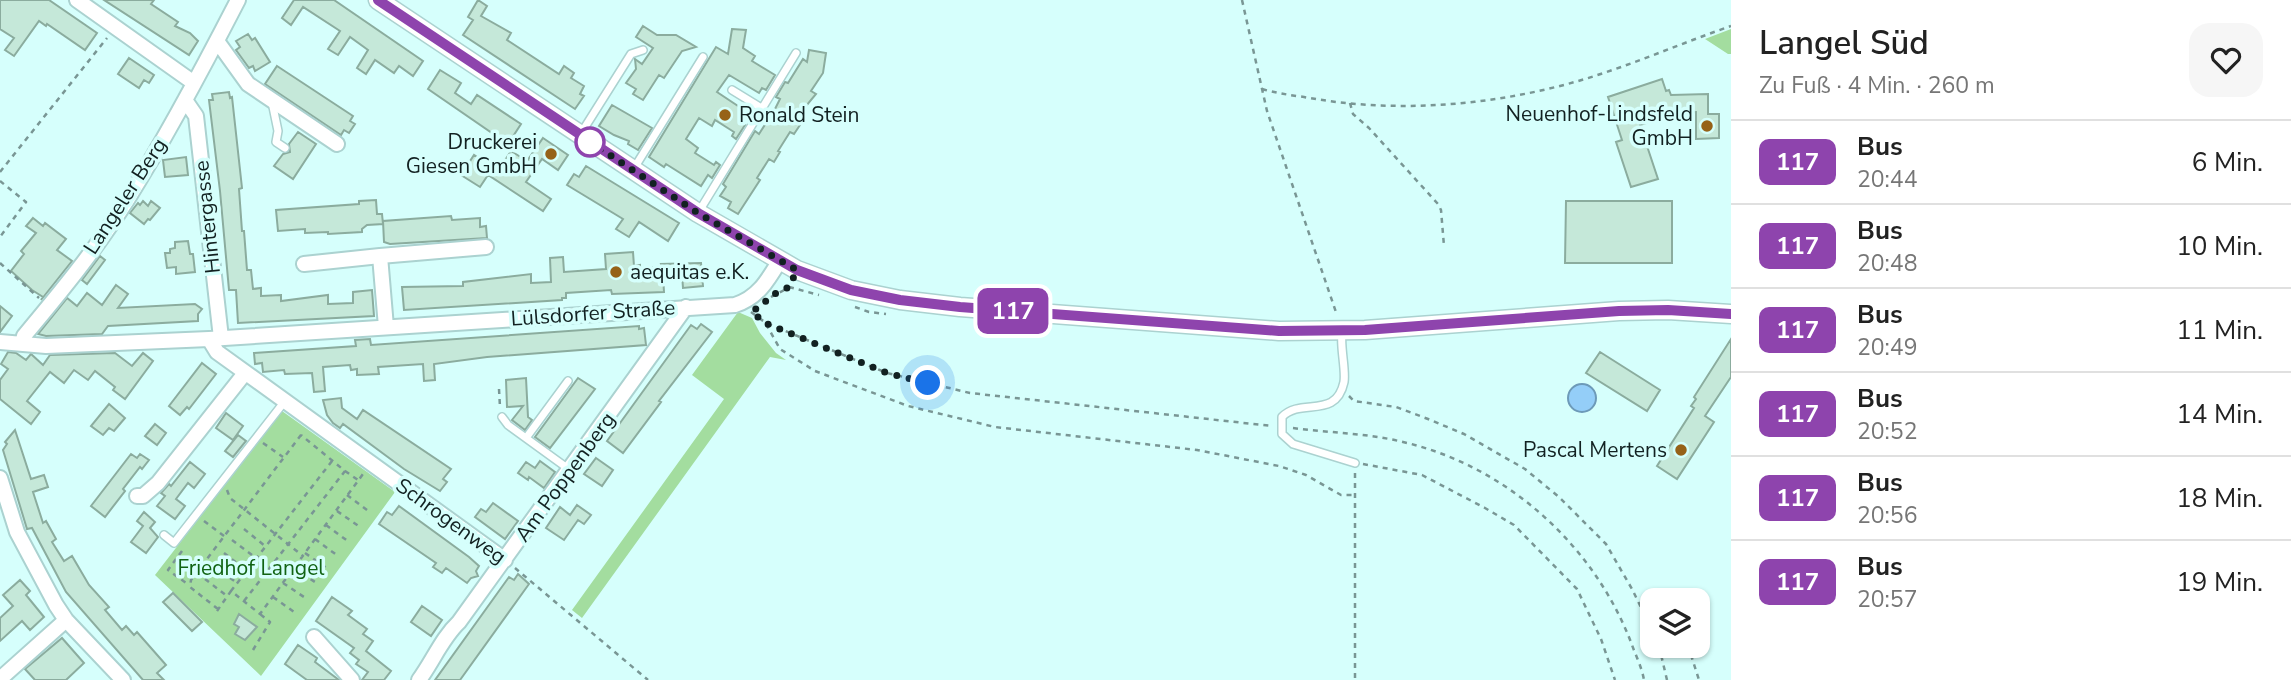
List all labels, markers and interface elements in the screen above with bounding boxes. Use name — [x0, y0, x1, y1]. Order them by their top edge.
text: Langel Süd — [1759, 21, 1929, 66]
button: heart — [2189, 23, 2263, 97]
text: Zu Fuß · 4 Min. · 260 m — [1759, 70, 1995, 101]
place label: Neuenhof-Lindsfeld GmbH — [1505, 100, 1693, 152]
place label: Ronald Stein — [739, 101, 859, 129]
marker: Ronald Stein — [717, 107, 733, 123]
marker: Neuenhof-Lindsfeld GmbH — [1699, 118, 1715, 134]
unlabelled marker — [575, 127, 605, 157]
place label: Druckerei Giesen GmbH — [406, 128, 537, 180]
text: Bus — [1857, 129, 1903, 164]
street label: Langeler Berg — [77, 133, 173, 259]
text: 6 Min. — [2192, 145, 2263, 180]
marker: Druckerei Giesen GmbH — [543, 146, 559, 162]
text: 117 — [1776, 146, 1819, 178]
street label: Hintergasse — [187, 159, 227, 275]
text: 20:44 — [1857, 164, 1917, 195]
text: Bus — [1857, 213, 1903, 248]
text: 10 Min. — [2176, 229, 2263, 264]
text: 117 — [1776, 230, 1819, 262]
text: 20:48 — [1857, 248, 1917, 279]
place label: aequitas e.K. — [630, 258, 749, 286]
marker: aequitas e.K. — [608, 264, 624, 280]
line badge: 117 — [973, 288, 1053, 334]
street label: Lülsdorfer Straße — [510, 293, 676, 333]
text: 117 — [991, 295, 1035, 327]
text: Bus — [1857, 297, 1903, 332]
text: 11 Min. — [2176, 313, 2263, 348]
text: 117 — [1776, 314, 1819, 346]
text: 20:49 — [1857, 332, 1917, 363]
your location — [910, 365, 945, 400]
text: Bus — [1857, 381, 1903, 416]
text: 14 Min. — [2176, 397, 2263, 432]
text: 117 — [1776, 398, 1819, 430]
street label: Am Poppenberg — [508, 407, 622, 547]
text: 20:52 — [1857, 416, 1917, 447]
place label: Pascal Mertens — [1523, 436, 1667, 464]
marker: Pascal Mertens — [1673, 442, 1689, 458]
text: Bus — [1857, 465, 1903, 500]
street label: Schrogenweg — [390, 471, 512, 571]
text: 18 Min. — [2176, 481, 2263, 516]
text: 117 — [1776, 482, 1819, 514]
text: 20:56 — [1857, 500, 1917, 531]
text: Bus — [1857, 549, 1903, 584]
park label: Friedhof Langel — [177, 554, 325, 582]
text: 19 Min. — [2176, 565, 2263, 600]
text: 117 — [1776, 566, 1819, 598]
text: 20:57 — [1857, 584, 1917, 615]
map controls — [1640, 588, 1710, 658]
button: layers — [1640, 588, 1710, 658]

